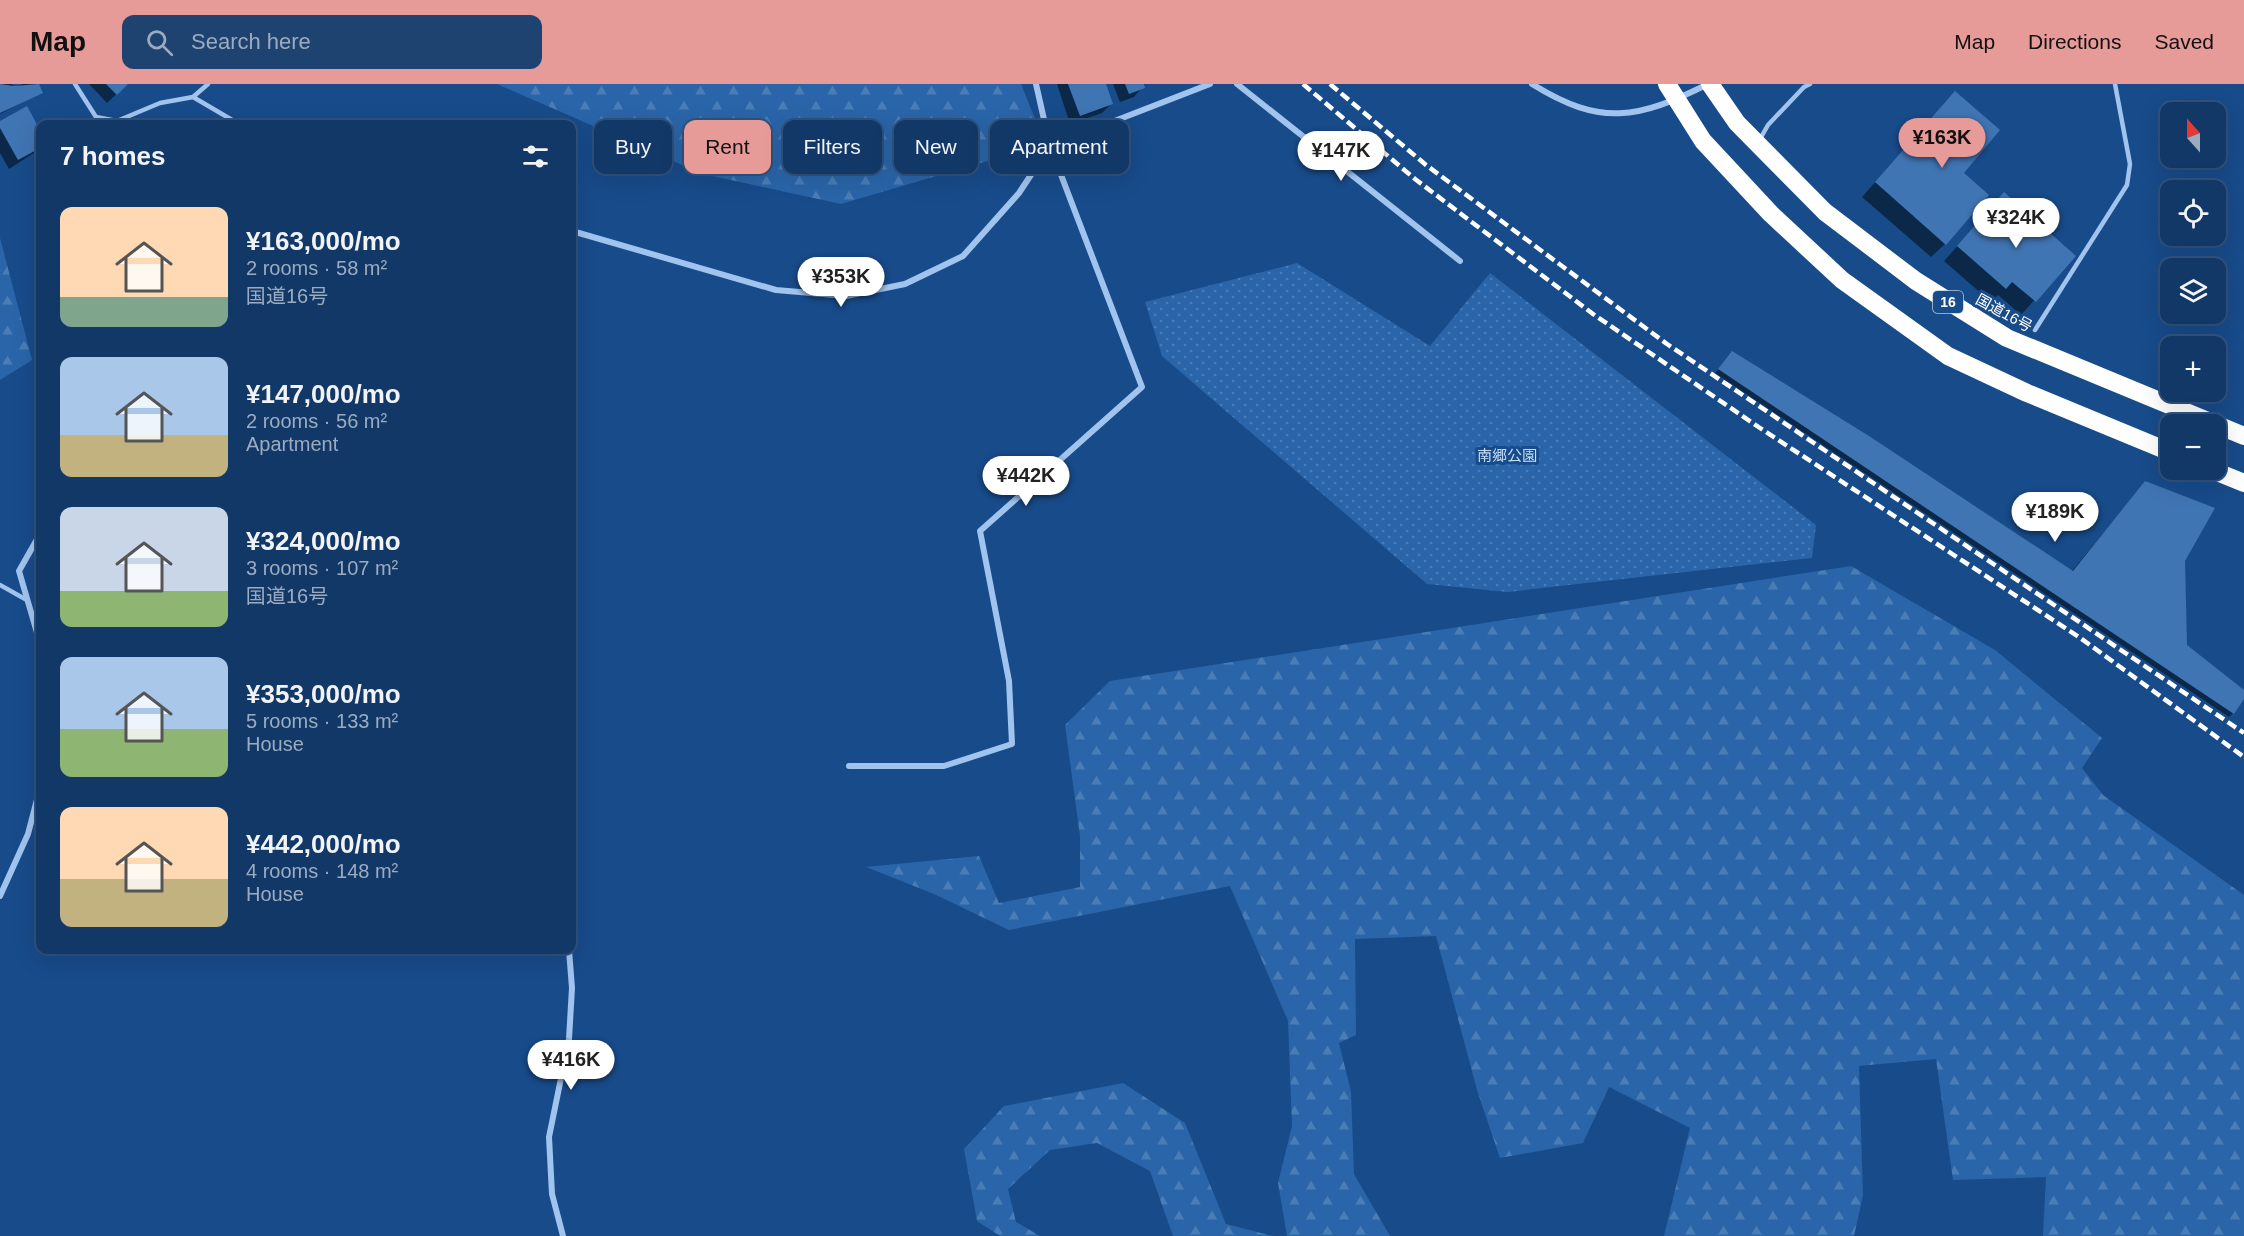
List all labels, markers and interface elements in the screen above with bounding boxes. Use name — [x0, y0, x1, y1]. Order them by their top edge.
search box — [122, 15, 542, 69]
text: Map — [30, 26, 86, 57]
icon: search — [143, 26, 176, 59]
text: Search here — [191, 29, 311, 54]
text: Map — [1954, 30, 1995, 53]
text: Directions — [2028, 30, 2121, 53]
text: Saved — [2154, 30, 2214, 53]
north arrow — [2160, 102, 2226, 168]
map controls — [2160, 102, 2226, 480]
pin: ¥163K — [1900, 118, 1984, 169]
chip: Buy — [594, 120, 672, 174]
chip: Rent — [684, 120, 771, 174]
chip: Filters — [783, 120, 882, 174]
chip: New — [894, 120, 978, 174]
chip: Apartment — [990, 120, 1129, 174]
text: ¥163K — [1913, 126, 1971, 148]
pin: ¥147K — [1299, 131, 1383, 182]
text: ¥147K — [1312, 139, 1370, 161]
icon: filters — [519, 140, 552, 173]
text: 7 homes — [60, 141, 166, 171]
button: locate — [2160, 180, 2226, 246]
pin: ¥324K — [1974, 198, 2058, 249]
text: ¥324K — [1987, 206, 2045, 228]
text: ¥163,000/mo — [246, 226, 401, 256]
icon: home — [108, 231, 180, 303]
text: 2 rooms · 58 m² — [246, 257, 387, 279]
pin: ¥353K — [799, 257, 883, 308]
button: layers — [2160, 258, 2226, 324]
text: ¥353K — [812, 265, 870, 287]
text: 国道16号 — [246, 285, 328, 307]
street label: 国道16号 — [1973, 290, 2035, 335]
road number: 16 — [1933, 291, 1963, 313]
button: + — [2160, 336, 2226, 402]
text: ¥147,000/mo — [246, 379, 401, 409]
icon: home — [108, 381, 180, 453]
text: 2 rooms · 56 m² — [246, 410, 387, 432]
button: − — [2160, 414, 2226, 480]
text: Apartment — [246, 433, 338, 455]
park label: 南郷公園 — [1477, 447, 1537, 464]
pin: ¥442K — [984, 456, 1068, 507]
text: ¥442K — [997, 464, 1055, 486]
pin: ¥189K — [2013, 492, 2097, 543]
text: ¥189K — [2026, 500, 2084, 522]
text: ¥324,000/mo — [246, 526, 401, 556]
icon: home — [108, 531, 180, 603]
text: 3 rooms · 107 m² — [246, 557, 398, 579]
text: 国道16号 — [246, 585, 328, 607]
text: ¥353,000/mo — [246, 679, 401, 709]
icon: home — [108, 681, 180, 753]
text: 5 rooms · 133 m² — [246, 710, 398, 732]
text: House — [246, 733, 304, 755]
text: ¥442,000/mo — [246, 829, 401, 859]
icon: home — [108, 831, 180, 903]
text: 4 rooms · 148 m² — [246, 860, 398, 882]
text: House — [246, 883, 304, 905]
pin: ¥416K — [529, 1040, 613, 1091]
text: ¥416K — [542, 1048, 600, 1070]

